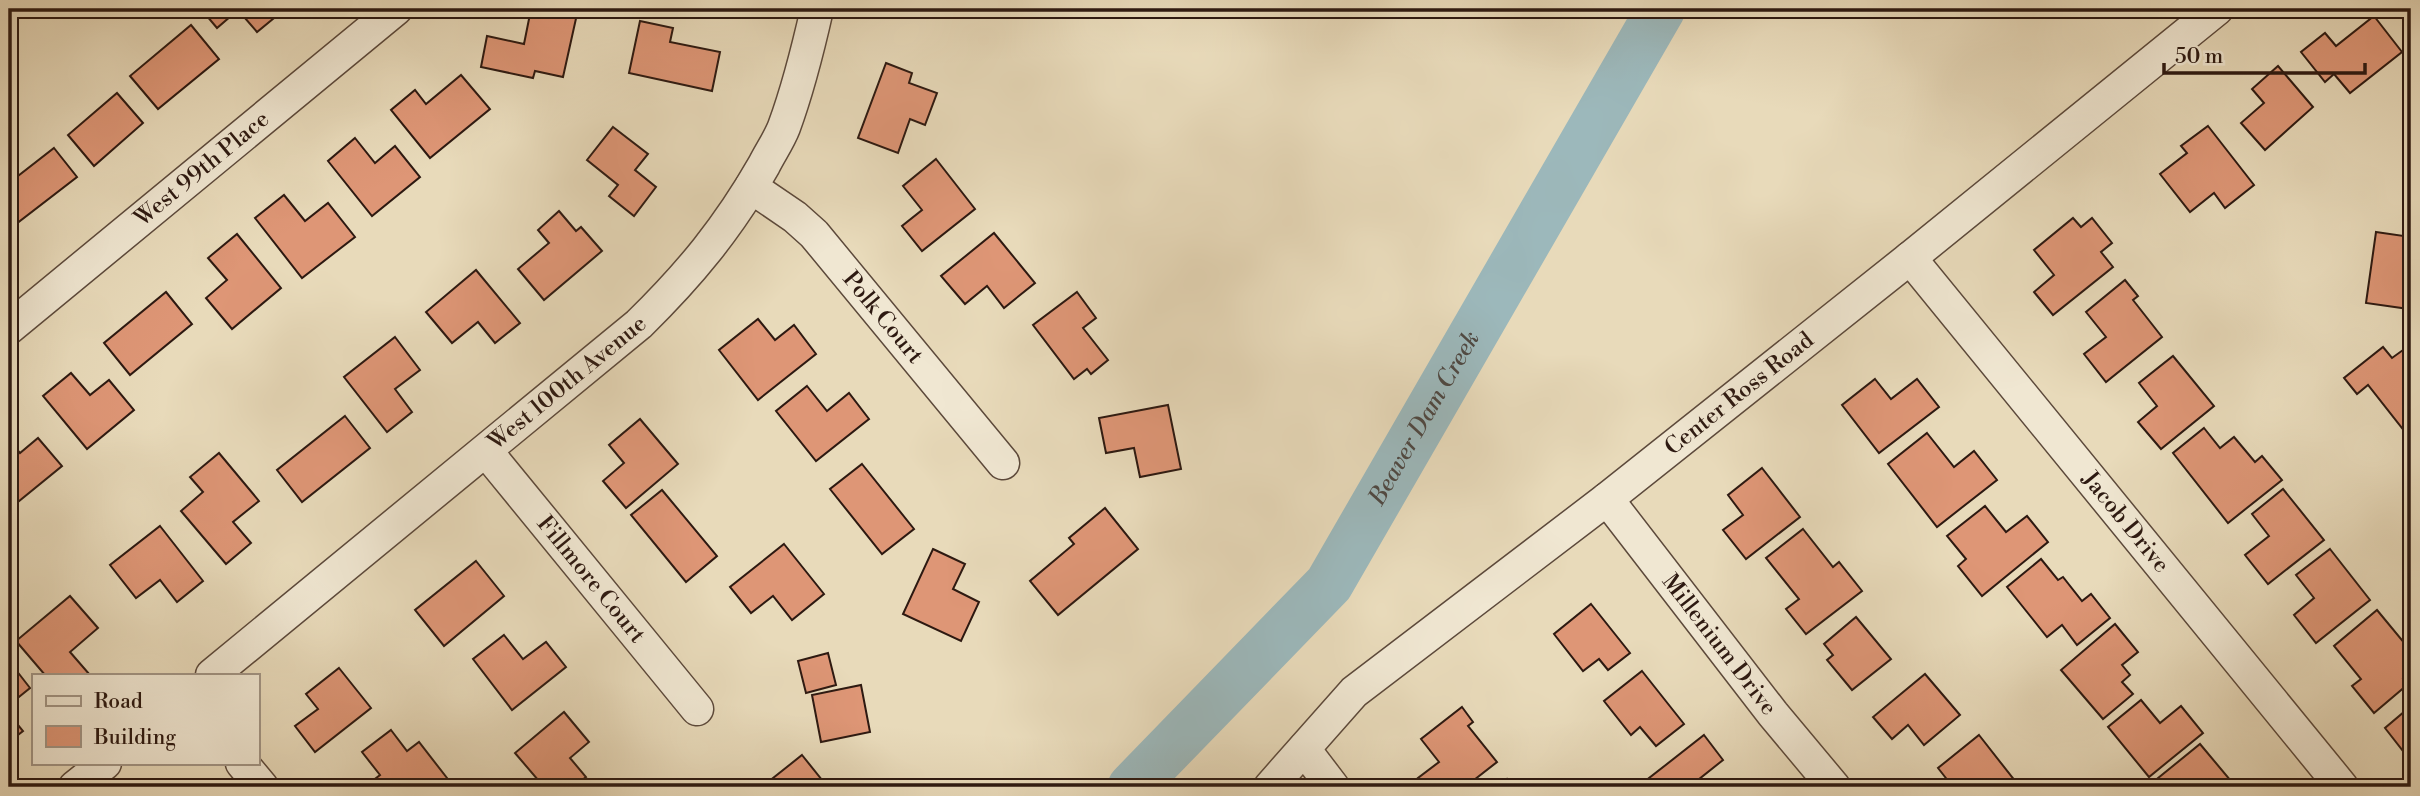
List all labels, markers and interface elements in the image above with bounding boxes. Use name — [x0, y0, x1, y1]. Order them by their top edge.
scale bar — [2164, 32, 2366, 76]
text: 50 m — [2175, 44, 2223, 70]
street label: West 99th Place — [128, 105, 275, 233]
street label: Polk Court — [837, 266, 929, 369]
street label: West 100th Avenue — [482, 310, 652, 457]
water label: Beaver Dam Creek — [1362, 326, 1487, 512]
street label: Center Ross Road — [1659, 326, 1819, 462]
street label: Jacob Drive — [2075, 465, 2175, 578]
street label: Fillmore Court — [531, 510, 651, 649]
street label: Millenium Drive — [1656, 568, 1783, 721]
legend — [32, 674, 259, 764]
text: Road — [94, 689, 143, 715]
text: Building — [93, 725, 176, 751]

